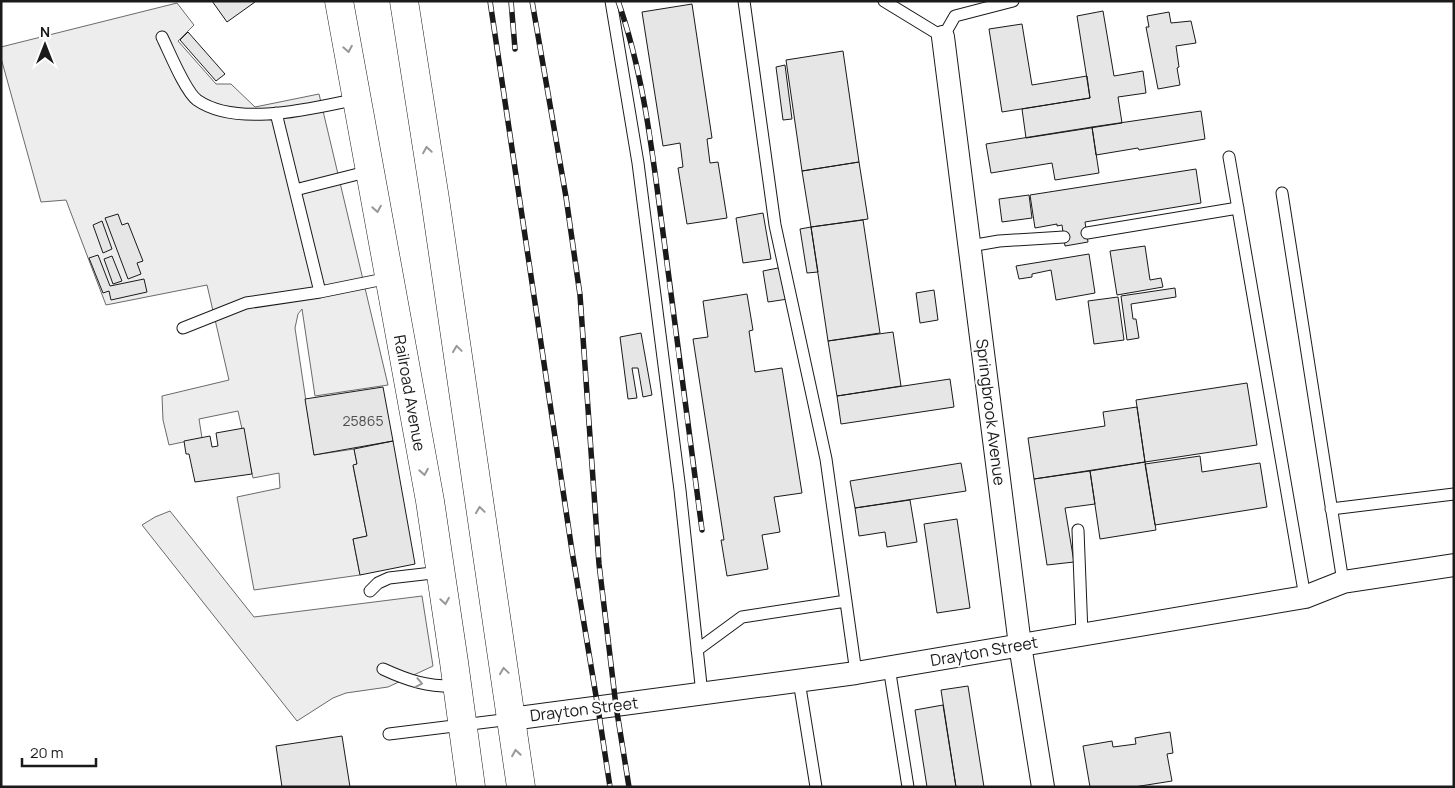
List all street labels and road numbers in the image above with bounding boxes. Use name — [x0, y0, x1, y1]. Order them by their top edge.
street label: Railroad Avenue — [389, 333, 431, 453]
street label: Springbrook Avenue — [971, 337, 1011, 487]
street label: Drayton Street — [928, 631, 1040, 671]
street label: Drayton Street — [529, 691, 639, 727]

